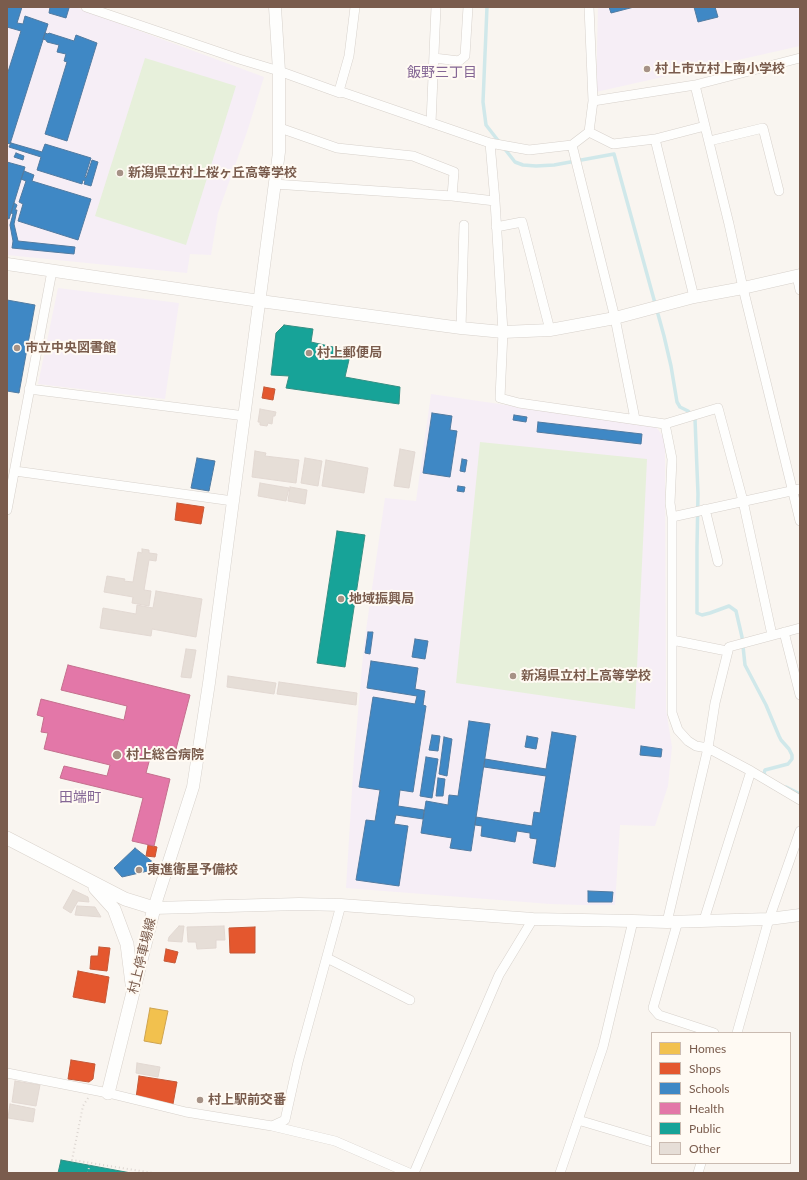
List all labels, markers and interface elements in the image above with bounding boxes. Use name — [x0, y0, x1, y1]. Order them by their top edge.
place label: 村上市立村上南小学校 — [655, 61, 785, 77]
district label: 飯野三丁目 — [407, 64, 477, 80]
marker: 村上市立村上南小学校 — [642, 64, 652, 74]
place label: 新潟県立村上桜ヶ丘高等学校 — [128, 165, 297, 181]
marker: 新潟県立村上桜ヶ丘高等学校 — [115, 168, 125, 178]
place label: 市立中央図書館 — [25, 340, 116, 356]
marker: 市立中央図書館 — [12, 343, 22, 353]
place label: 村上郵便局 — [317, 345, 382, 361]
marker: 村上郵便局 — [304, 348, 314, 358]
place label: 地域振興局 — [349, 591, 414, 607]
marker: 地域振興局 — [336, 594, 346, 604]
place label: 新潟県立村上高等学校 — [521, 668, 651, 684]
marker: 新潟県立村上高等学校 — [508, 671, 518, 681]
place label: 村上総合病院 — [126, 747, 204, 763]
marker: 村上総合病院 — [111, 749, 123, 761]
district label: 田端町 — [59, 789, 101, 805]
place label: 東進衛星予備校 — [147, 862, 238, 878]
marker: 東進衛星予備校 — [134, 865, 144, 875]
street label: 村上停車場線 — [125, 916, 159, 996]
legend — [651, 1032, 791, 1164]
text: Homes — [689, 1041, 726, 1056]
text: Shops — [689, 1061, 721, 1076]
text: Schools — [689, 1081, 730, 1096]
place label: 村上駅前交番 — [208, 1092, 286, 1108]
marker: 村上駅前交番 — [195, 1095, 205, 1105]
text: Health — [689, 1101, 724, 1116]
text: Public — [689, 1121, 721, 1136]
text: Other — [689, 1141, 720, 1156]

